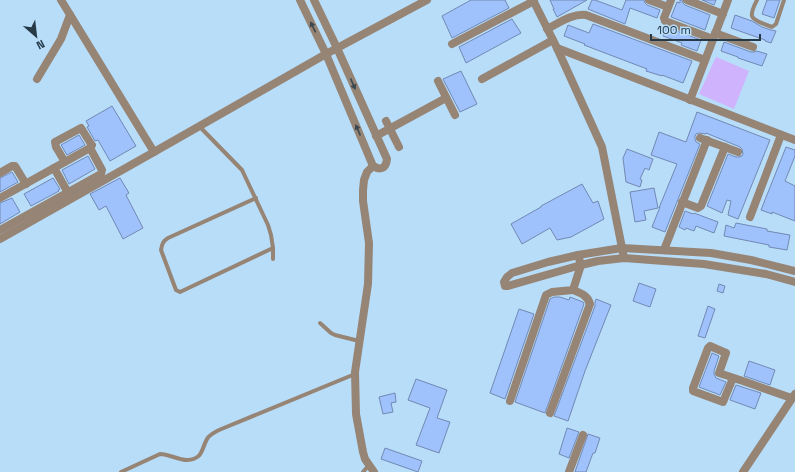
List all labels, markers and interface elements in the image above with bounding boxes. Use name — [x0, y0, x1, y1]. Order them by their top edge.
north arrow — [16, 16, 56, 56]
scale bar — [651, 16, 760, 42]
one-way arrow — [310, 21, 316, 33]
text: 100 m — [657, 22, 691, 38]
text: N — [34, 37, 47, 53]
one-way arrow — [350, 78, 356, 89]
one-way arrow — [355, 124, 361, 135]

